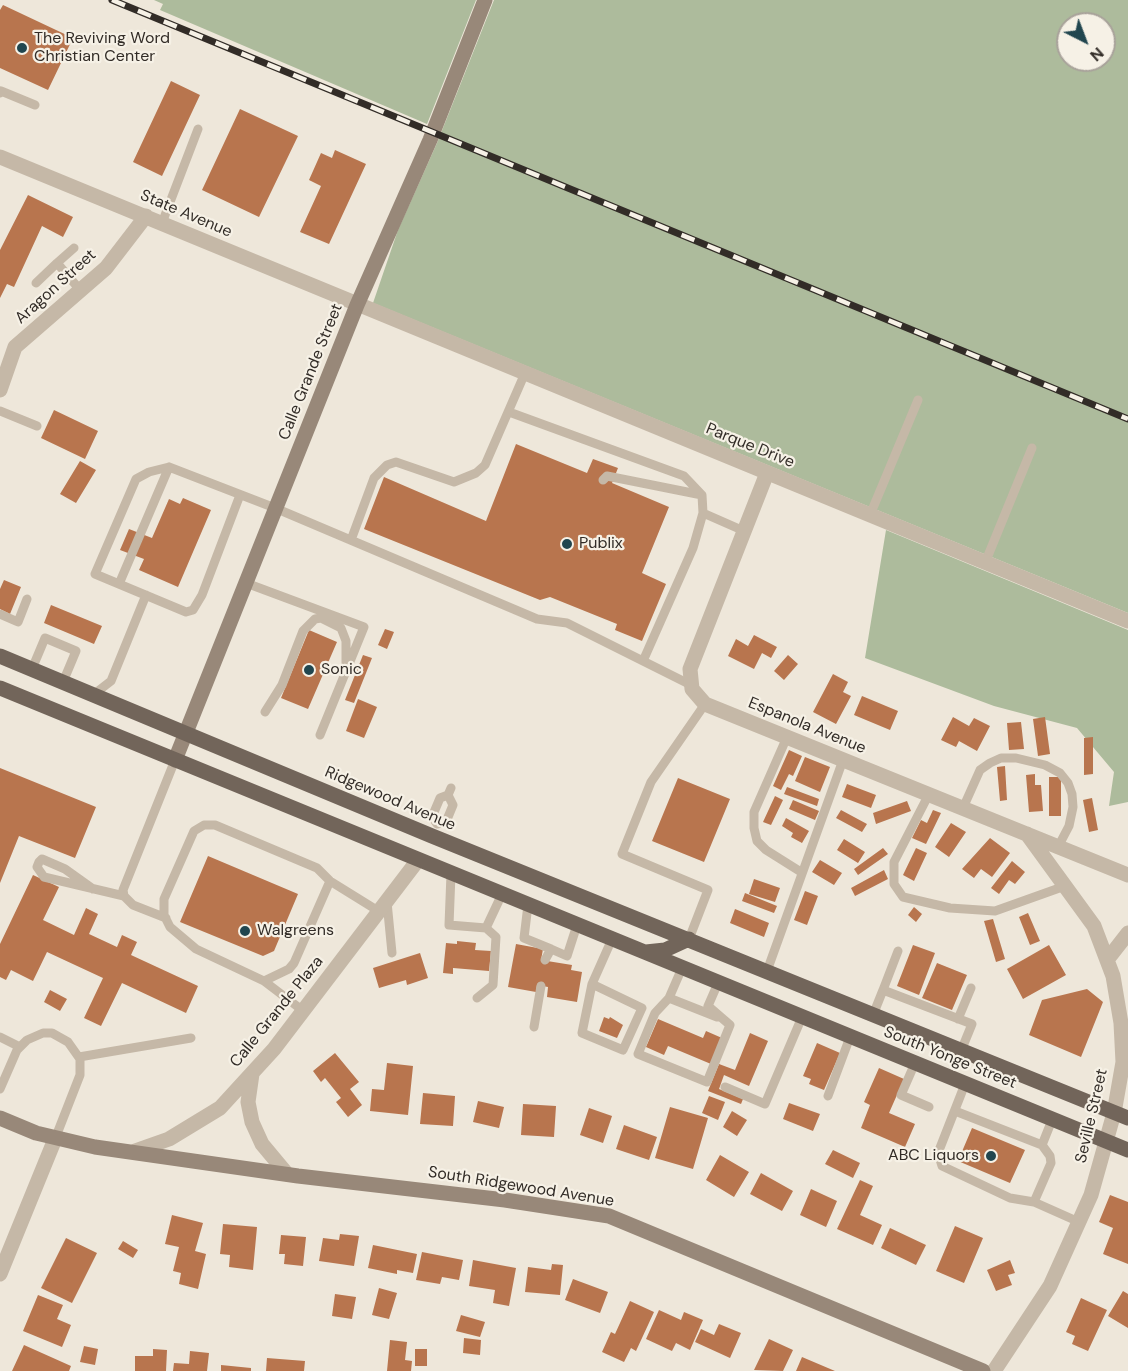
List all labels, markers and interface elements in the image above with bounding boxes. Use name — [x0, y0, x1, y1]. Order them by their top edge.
north arrow — [1056, 12, 1116, 72]
place label: The Reviving Word Christian Center — [34, 29, 170, 67]
marker: The Reviving Word Christian Center — [15, 41, 29, 55]
text: N — [1086, 43, 1108, 66]
street label: State Avenue — [137, 186, 235, 242]
street label: Aragon Street — [12, 246, 100, 328]
street label: Calle Grande Street — [275, 301, 347, 443]
street label: Parque Drive — [703, 420, 797, 472]
place label: Publix — [579, 534, 623, 554]
marker: Publix — [560, 537, 574, 551]
place label: Sonic — [321, 660, 362, 680]
marker: Sonic — [302, 663, 316, 677]
street label: Espanola Avenue — [745, 694, 869, 758]
street label: Ridgewood Avenue — [322, 763, 458, 835]
place label: Walgreens — [257, 921, 334, 941]
marker: Walgreens — [238, 924, 252, 938]
street label: Calle Grande Plaza — [226, 953, 328, 1071]
street label: South Yonge Street — [881, 1023, 1019, 1093]
street label: Seville Street — [1072, 1067, 1112, 1165]
place label: ABC Liquors — [888, 1146, 979, 1166]
marker: ABC Liquors — [984, 1149, 998, 1163]
street label: South Ridgewood Avenue — [427, 1163, 615, 1211]

